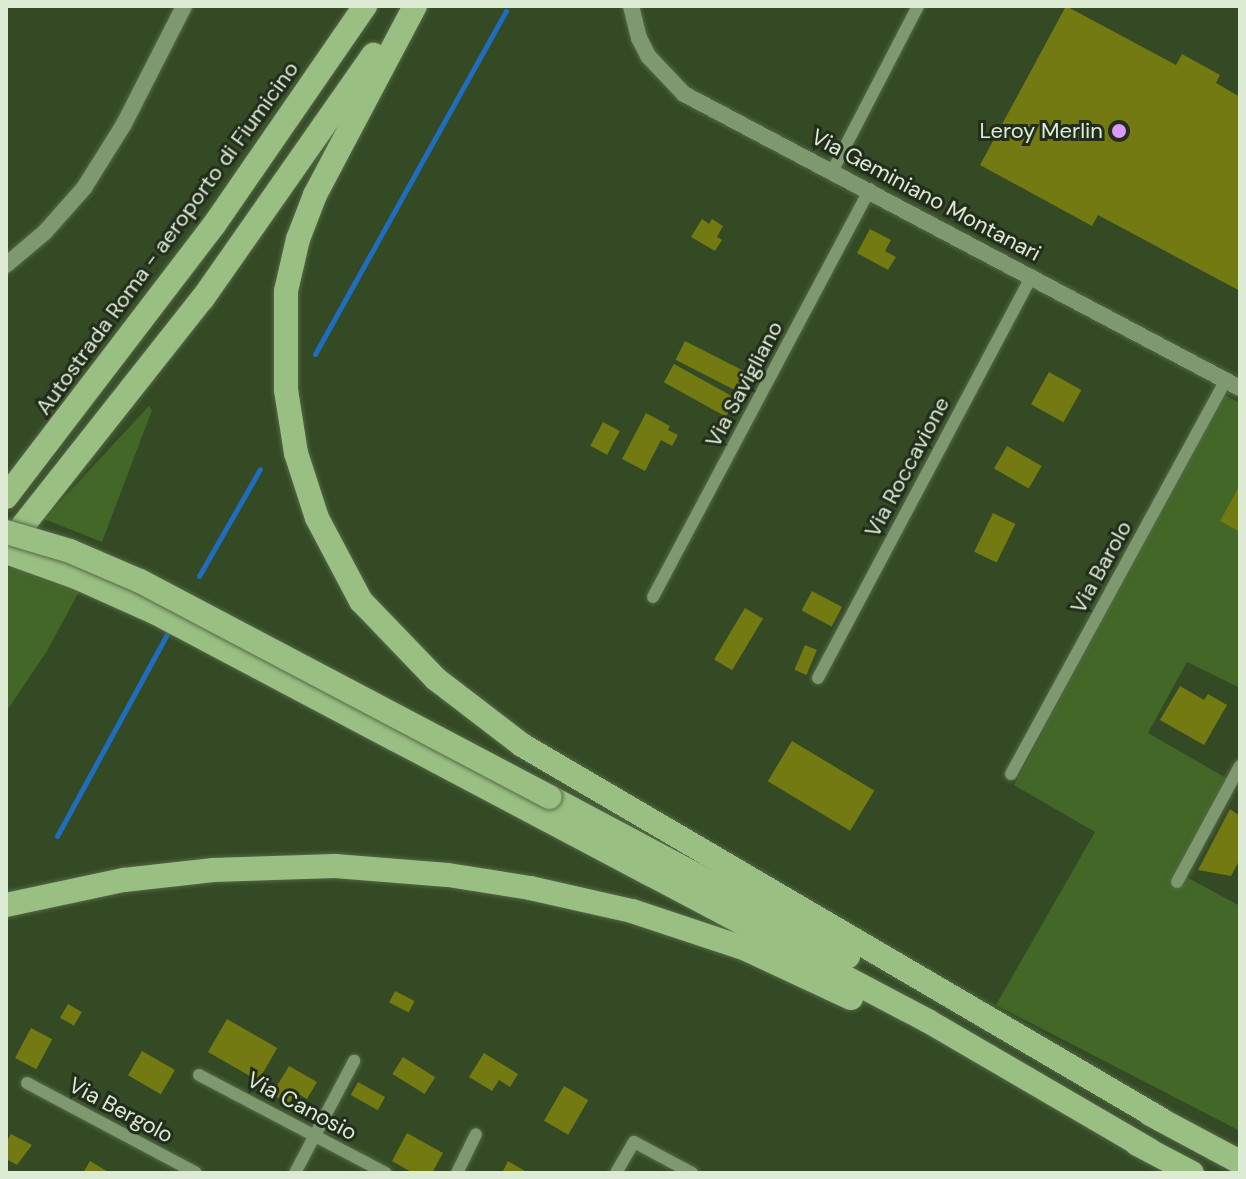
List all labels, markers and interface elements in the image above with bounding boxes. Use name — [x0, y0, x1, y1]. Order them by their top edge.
street label: Autostrada Roma - aeroporto di Fiumicino — [30, 56, 304, 420]
place label: Leroy Merlin — [979, 118, 1103, 144]
marker: Leroy Merlin — [1110, 122, 1128, 140]
street label: Via Geminiano Montanari — [807, 123, 1045, 267]
street label: Via Savigliano — [700, 316, 788, 452]
street label: Via Roccavione — [859, 392, 955, 542]
street label: Via Barolo — [1065, 516, 1137, 618]
street label: Via Canosio — [243, 1066, 361, 1146]
street label: Via Bergolo — [64, 1072, 178, 1148]

